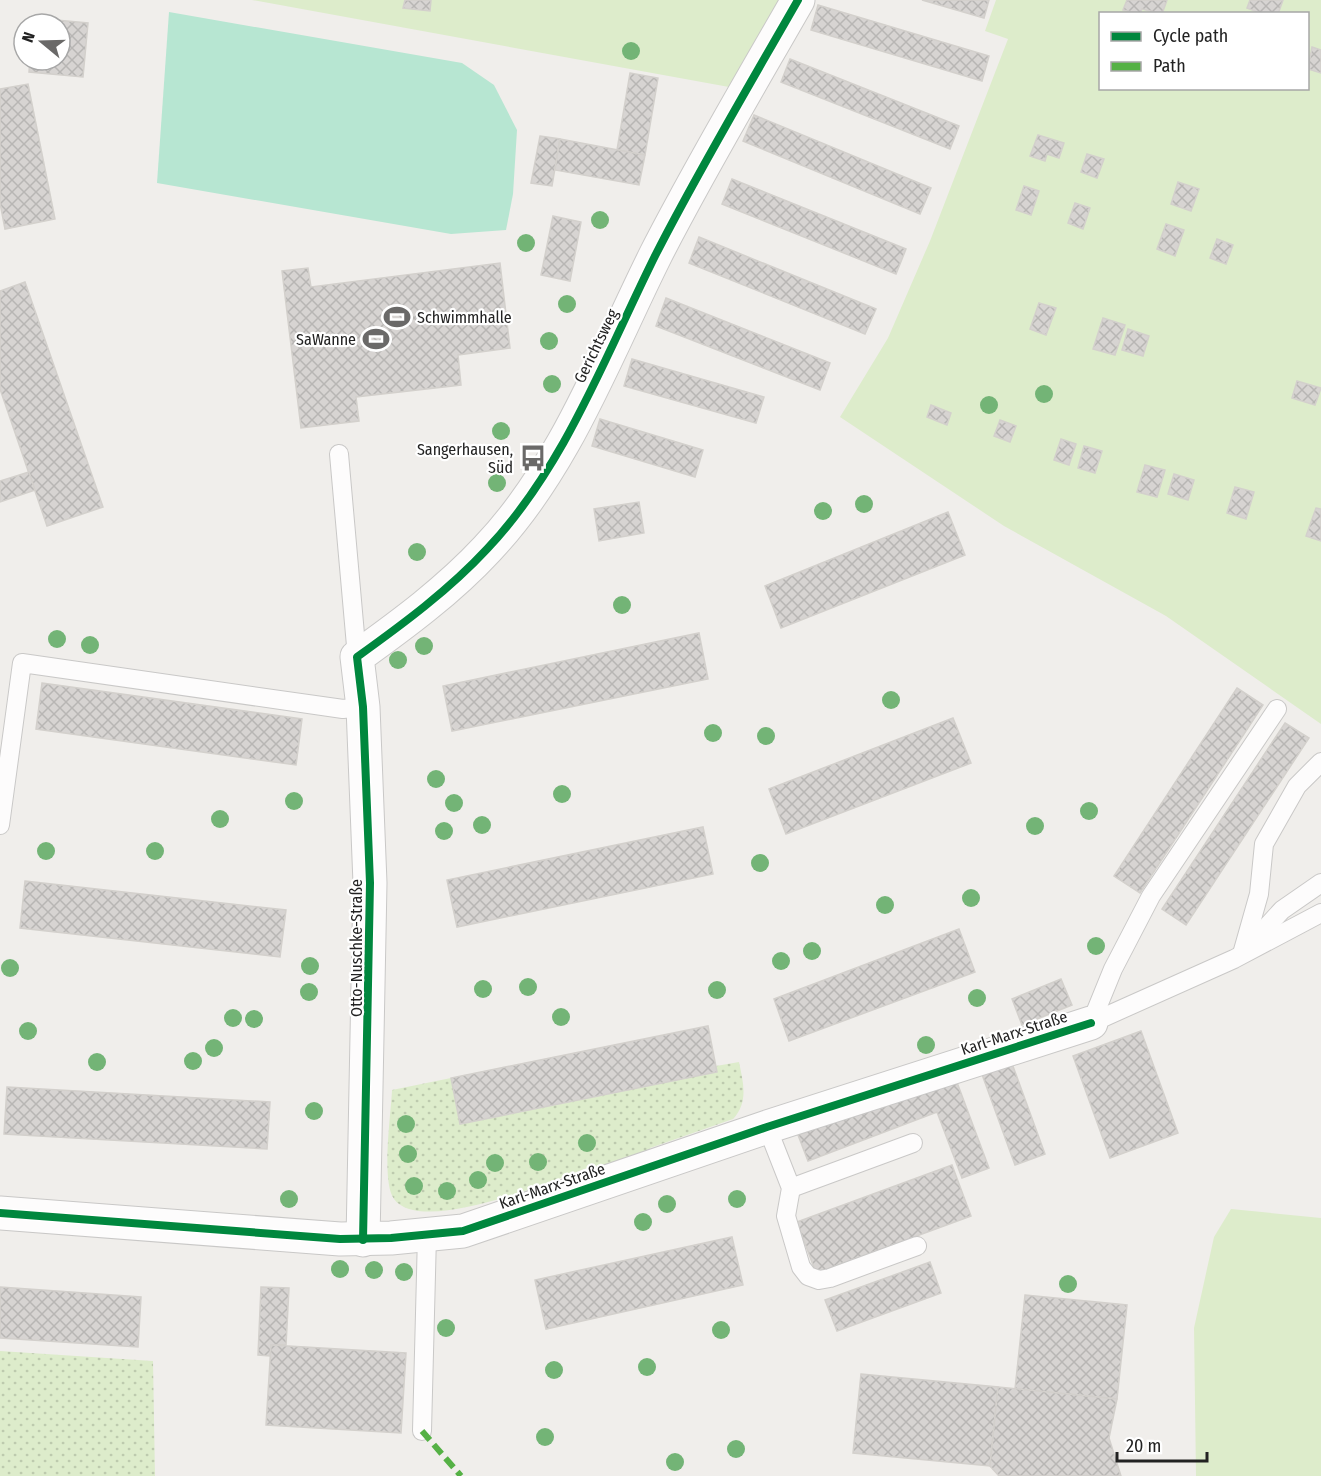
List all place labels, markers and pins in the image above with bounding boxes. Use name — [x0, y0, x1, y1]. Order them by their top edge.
sports icon: Schwimmhalle — [382, 302, 412, 332]
place label: Schwimmhalle — [417, 308, 512, 327]
sports icon: SaWanne — [361, 324, 391, 354]
place label: SaWanne — [296, 330, 356, 349]
place label: Sangerhausen, Süd — [417, 440, 513, 477]
bus stop icon: Sangerhausen, Süd — [518, 443, 548, 473]

